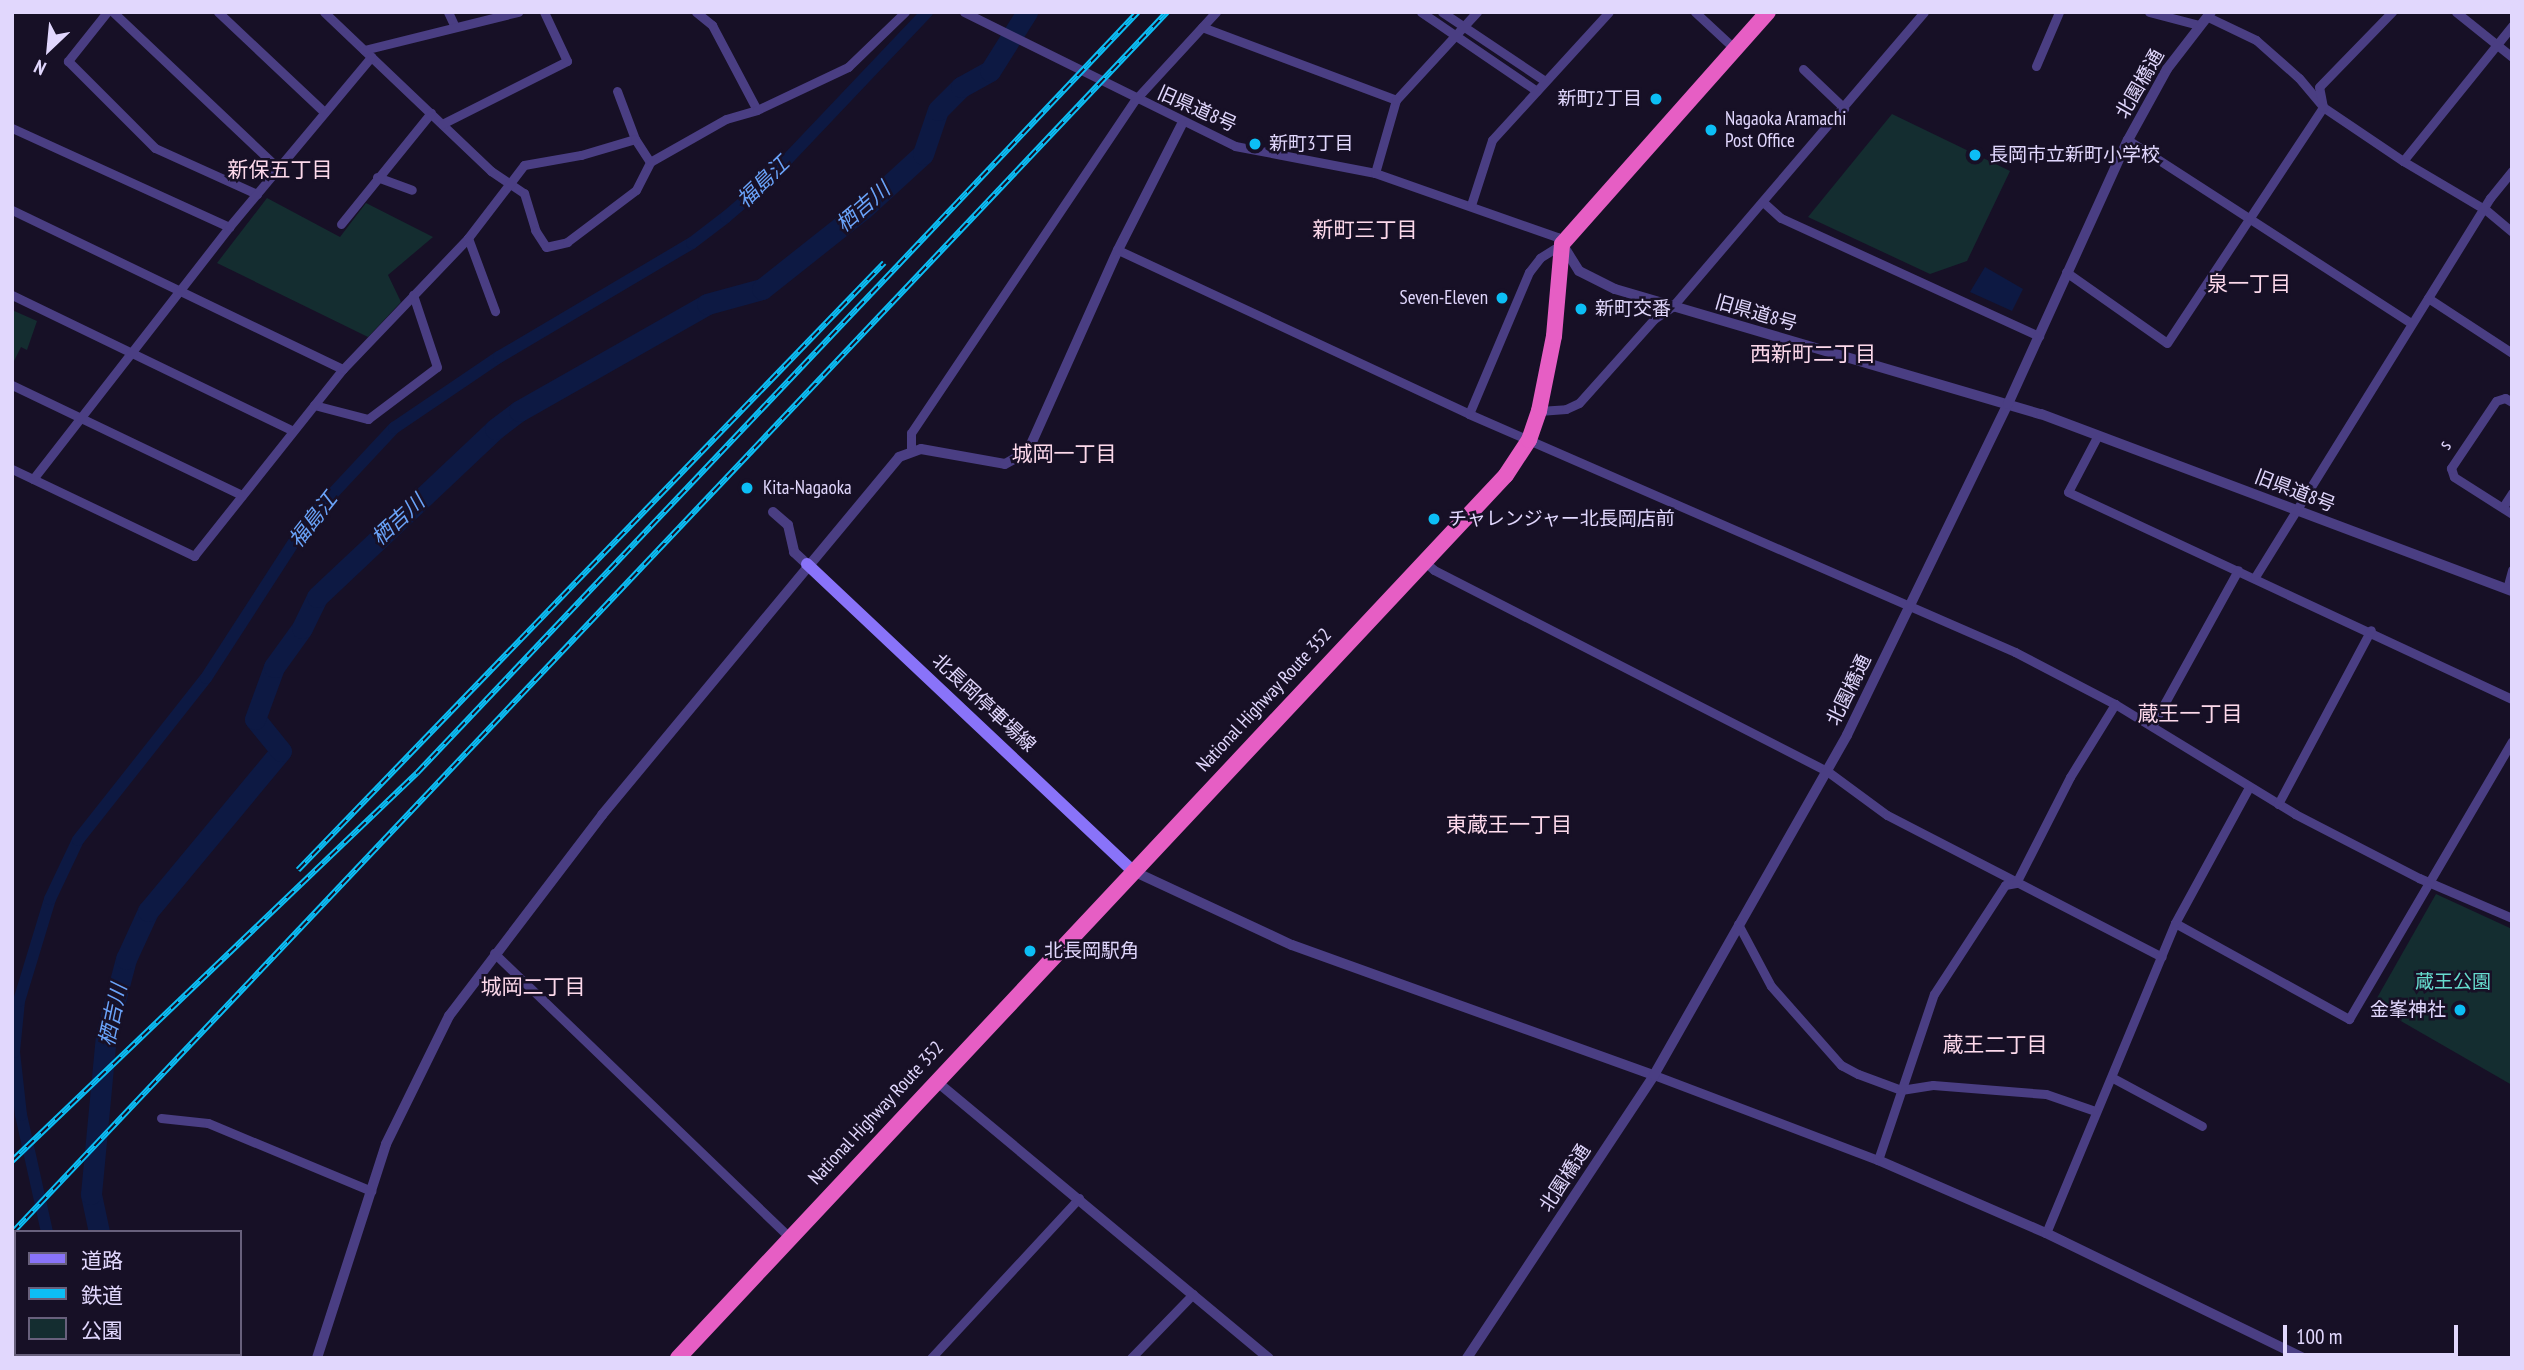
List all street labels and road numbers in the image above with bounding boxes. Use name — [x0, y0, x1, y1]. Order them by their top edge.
street label: 北園橋通 — [2111, 45, 2169, 123]
street label: 旧県道8号 — [1154, 81, 1240, 137]
street label: 旧県道8号 — [1712, 290, 1800, 336]
street label: s — [2434, 436, 2456, 454]
street label: 旧県道8号 — [2251, 465, 2339, 517]
street label: National Highway Route 352 — [1192, 623, 1336, 777]
street label: 北長岡停車場線 — [928, 649, 1040, 757]
street label: 北園橋通 — [1822, 651, 1876, 729]
street label: National Highway Route 352 — [804, 1036, 948, 1190]
street label: 北園橋通 — [1535, 1140, 1595, 1216]

